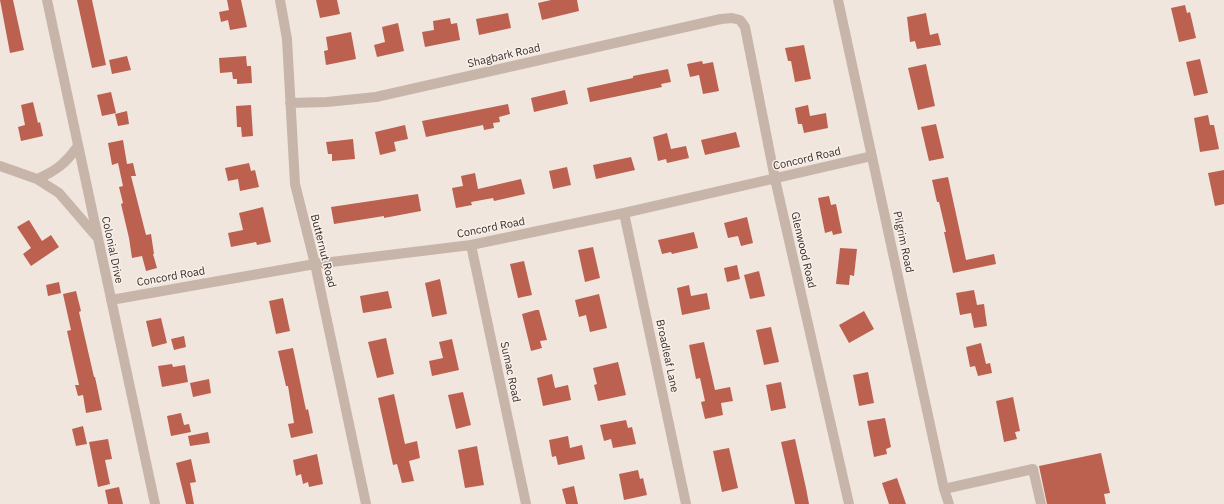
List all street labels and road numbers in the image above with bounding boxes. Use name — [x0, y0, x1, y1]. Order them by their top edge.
street label: Shagbark Road — [466, 41, 542, 71]
street label: Concord Road — [772, 145, 842, 173]
street label: Pilgrim Road — [890, 210, 916, 274]
street label: Glenwood Road — [788, 211, 818, 289]
street label: Butternut Road — [307, 213, 339, 289]
street label: Colonial Drive — [98, 215, 126, 285]
street label: Concord Road — [456, 215, 526, 241]
street label: Concord Road — [136, 265, 206, 289]
street label: Broadleaf Lane — [653, 318, 681, 394]
street label: Sumac Road — [497, 341, 523, 403]

